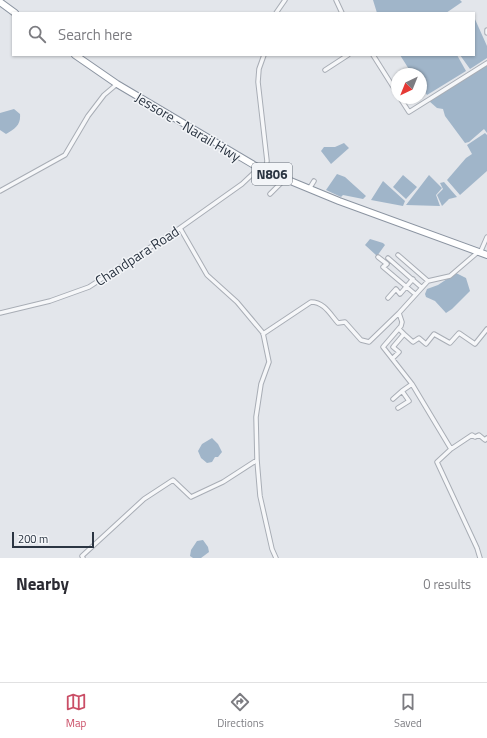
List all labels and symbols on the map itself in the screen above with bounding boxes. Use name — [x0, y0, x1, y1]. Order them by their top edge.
north arrow — [391, 68, 427, 104]
street label: Jessore - Narail Hwy — [131, 87, 245, 167]
road number: N806 — [252, 163, 292, 185]
street label: Chandpara Road — [90, 220, 183, 291]
scale bar — [12, 530, 94, 549]

